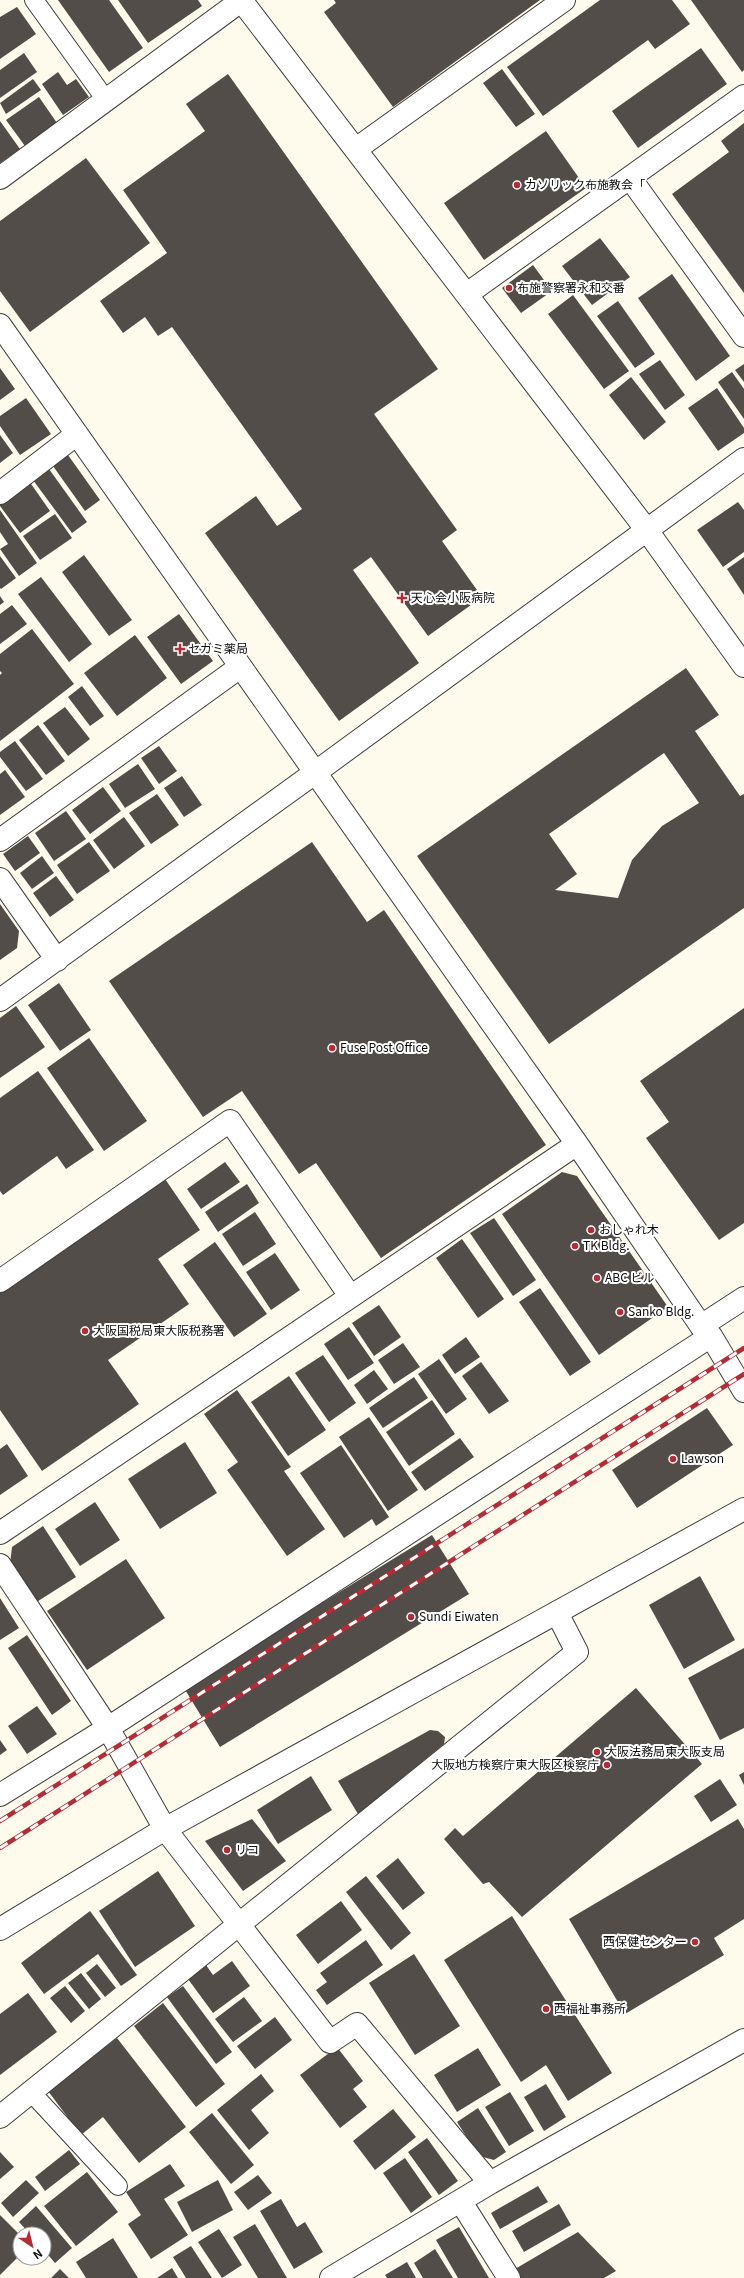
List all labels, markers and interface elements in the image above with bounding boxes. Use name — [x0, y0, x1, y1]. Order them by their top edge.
place label: カソリック布施教会「 — [525, 175, 645, 192]
marker: カソリック布施教会「 — [512, 180, 522, 190]
place label: 布施警察署永和交番 — [517, 278, 625, 295]
marker: 布施警察署永和交番 — [504, 283, 514, 293]
place label: 天心会小阪病院 — [411, 588, 495, 605]
marker: 天心会小阪病院 — [396, 592, 408, 604]
place label: セガミ薬局 — [188, 639, 248, 656]
marker: セガミ薬局 — [175, 644, 185, 654]
place label: Fuse Post Office — [340, 1038, 428, 1055]
marker: Fuse Post Office — [327, 1043, 337, 1053]
place label: おしゃれ木 — [599, 1220, 659, 1237]
marker: おしゃれ木 — [586, 1225, 596, 1235]
place label: TK Bldg. — [583, 1236, 629, 1253]
marker: TK Bldg. — [570, 1241, 580, 1251]
place label: ABC ビル — [605, 1268, 655, 1285]
marker: ABC ビル — [592, 1273, 602, 1283]
place label: Sanko Bldg. — [628, 1302, 694, 1319]
marker: Sanko Bldg. — [615, 1307, 625, 1317]
place label: 大阪国税局東大阪税務署 — [93, 1321, 225, 1338]
marker: 大阪国税局東大阪税務署 — [80, 1326, 90, 1336]
place label: Lawson — [681, 1449, 724, 1466]
marker: Lawson — [668, 1454, 678, 1464]
place label: Sundi Eiwaten — [419, 1607, 499, 1624]
marker: Sundi Eiwaten — [406, 1612, 416, 1622]
place label: 大阪法務局東大阪支局 — [605, 1742, 725, 1759]
marker: 大阪法務局東大阪支局 — [592, 1747, 602, 1757]
place label: 大阪地方検察庁東大阪区検察庁 — [431, 1755, 599, 1772]
marker: 大阪地方検察庁東大阪区検察庁 — [602, 1760, 612, 1770]
place label: リコ — [235, 1840, 259, 1857]
marker: リコ — [222, 1845, 232, 1855]
place label: 西保健センター — [603, 1932, 687, 1949]
marker: 西保健センター — [690, 1937, 700, 1947]
place label: 西福祉事務所 — [554, 1999, 626, 2016]
marker: 西福祉事務所 — [541, 2004, 551, 2014]
north arrow — [12, 2226, 52, 2266]
text: N — [30, 2246, 46, 2264]

